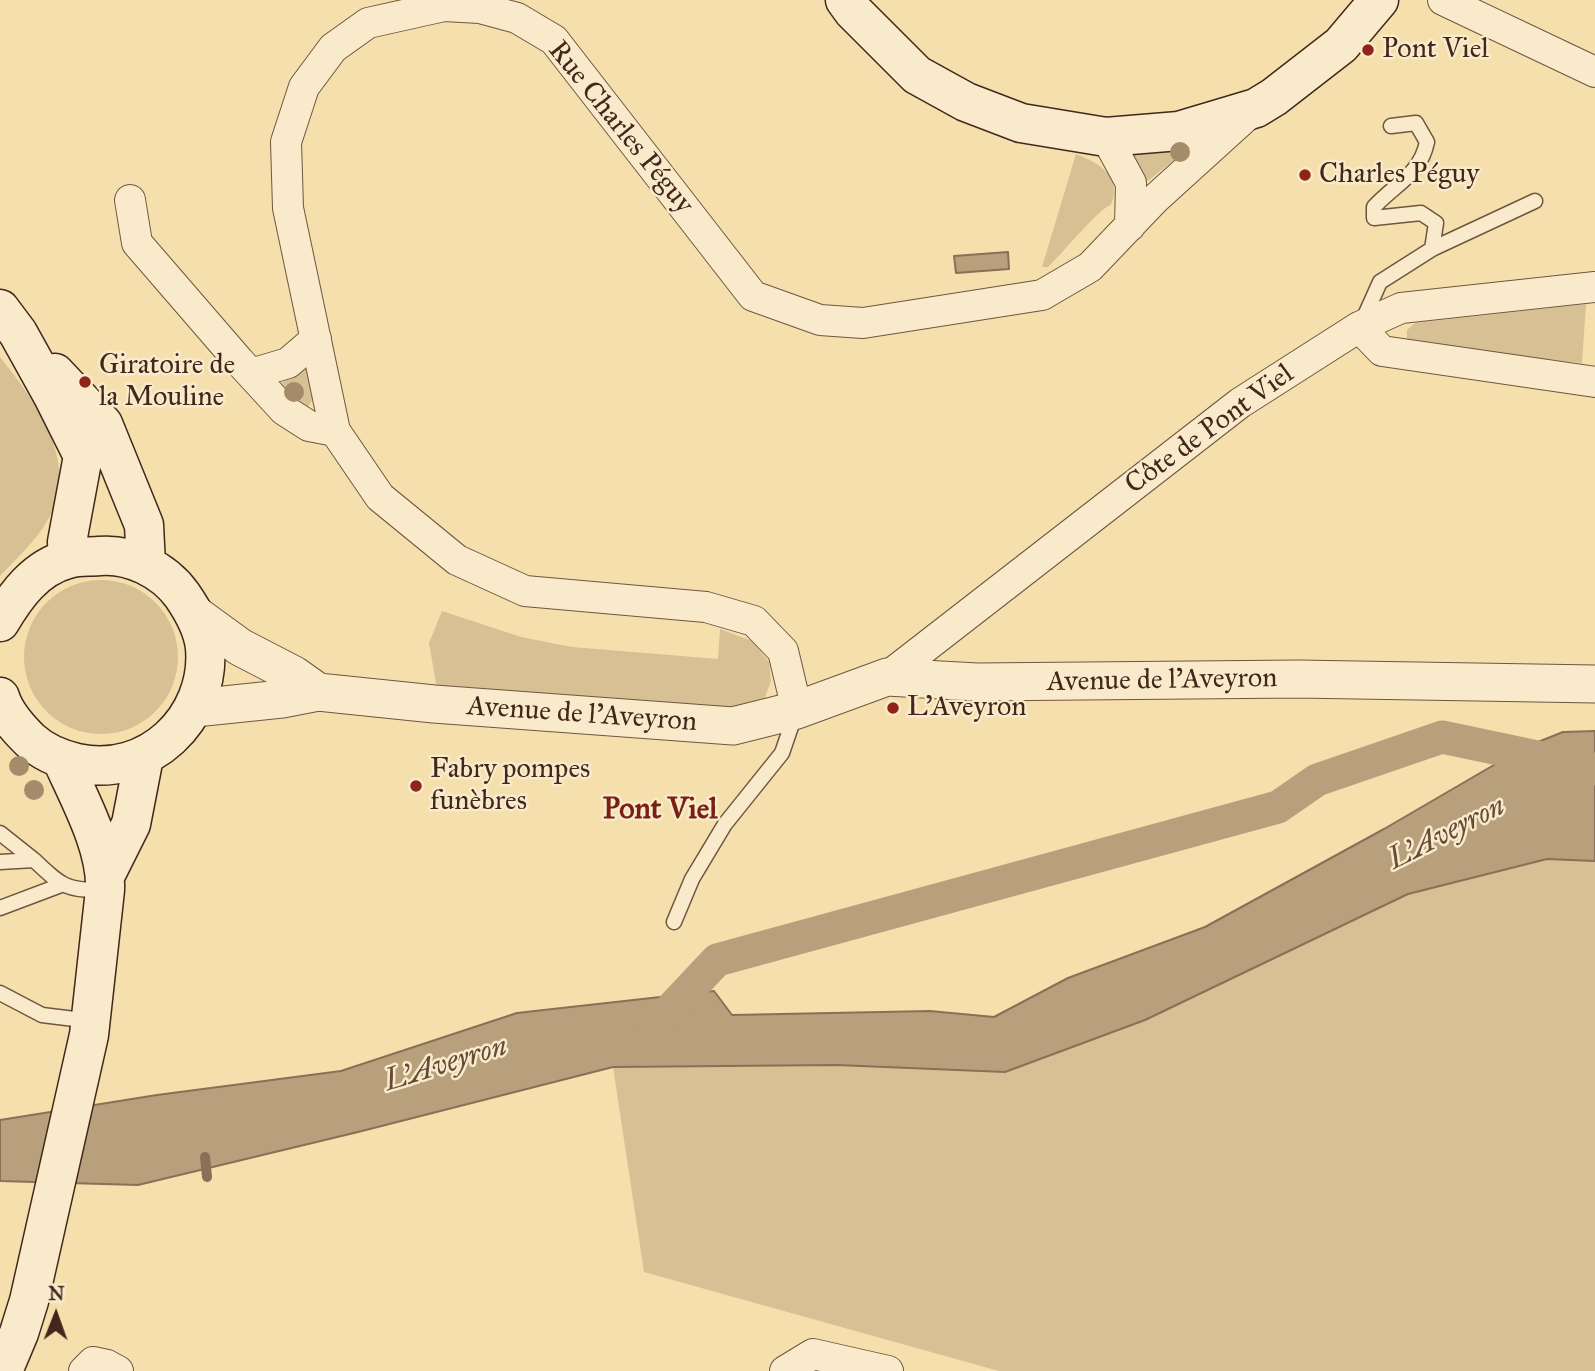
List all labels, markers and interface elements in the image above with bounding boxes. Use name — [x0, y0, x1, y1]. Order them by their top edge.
place label: Pont Viel — [1382, 33, 1489, 67]
street label: Rue Charles Péguy — [540, 35, 700, 221]
marker: Pont Viel — [1360, 42, 1376, 58]
place label: Charles Péguy — [1319, 158, 1479, 192]
marker: Charles Péguy — [1297, 167, 1313, 183]
place label: Giratoire de la Mouline — [99, 349, 235, 415]
street label: Côte de Pont Viel — [1119, 358, 1301, 502]
marker: Giratoire de la Mouline — [77, 374, 93, 390]
street label: Avenue de l'Aveyron — [1046, 662, 1278, 700]
street label: Avenue de l'Aveyron — [466, 690, 698, 740]
place label: L'Aveyron — [907, 691, 1026, 725]
marker: L'Aveyron — [885, 700, 901, 716]
place label: Fabry pompes funèbres — [430, 753, 590, 819]
marker: Fabry pompes funèbres — [408, 778, 424, 794]
water label: L'Aveyron — [1382, 789, 1512, 879]
district label: Pont Viel — [603, 793, 717, 829]
water label: L'Aveyron — [380, 1029, 512, 1101]
north arrow — [21, 1280, 91, 1350]
text: N — [48, 1282, 65, 1305]

